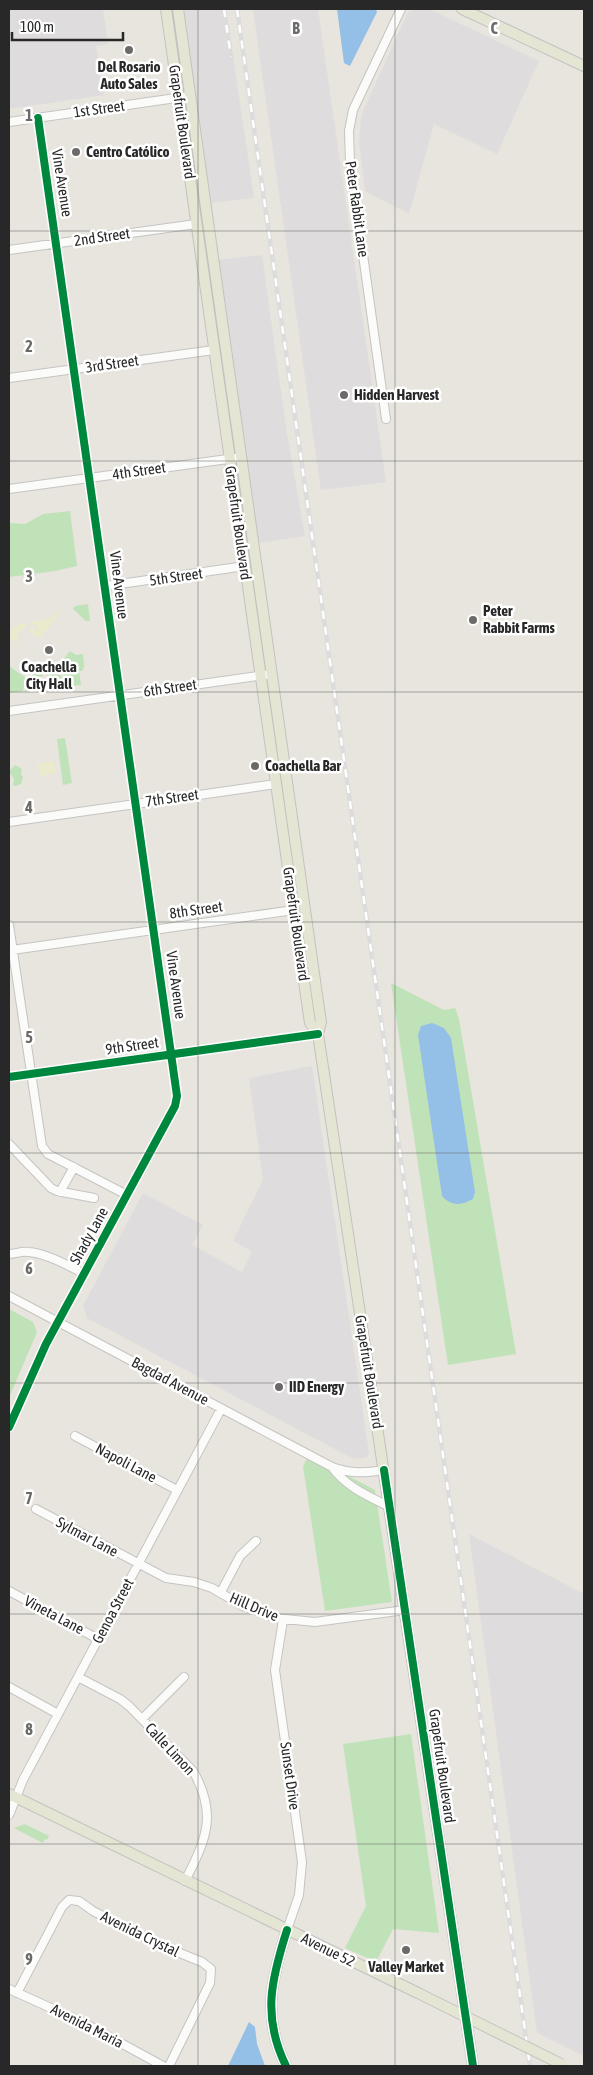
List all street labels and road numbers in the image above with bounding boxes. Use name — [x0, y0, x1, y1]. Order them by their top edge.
street label: Grapefruit Boulevard — [166, 64, 199, 180]
street label: 1st Street — [72, 96, 126, 121]
street label: Vine Avenue — [49, 148, 76, 218]
street label: Peter Rabbit Lane — [342, 160, 373, 258]
street label: 2nd Street — [73, 224, 131, 249]
street label: 3rd Street — [84, 351, 140, 376]
street label: 4th Street — [111, 458, 167, 483]
street label: Grapefruit Boulevard — [222, 465, 255, 581]
street label: Vine Avenue — [107, 550, 132, 620]
street label: 5th Street — [148, 564, 204, 589]
street label: 6th Street — [142, 675, 198, 700]
street label: 7th Street — [144, 785, 200, 810]
street label: Grapefruit Boulevard — [280, 866, 313, 982]
street label: 8th Street — [168, 897, 224, 922]
street label: Vine Avenue — [163, 950, 190, 1020]
street label: 9th Street — [104, 1033, 160, 1058]
street label: Shady Lane — [66, 1204, 111, 1267]
street label: Grapefruit Boulevard — [352, 1314, 387, 1430]
street label: Bagdad Avenue — [129, 1353, 212, 1408]
street label: Napoli Lane — [93, 1439, 160, 1486]
street label: Sylmar Lane — [53, 1513, 121, 1560]
street label: Genoa Street — [88, 1575, 137, 1646]
street label: Hill Drive — [227, 1589, 281, 1624]
street label: Vineta Lane — [22, 1592, 87, 1637]
street label: Grapefruit Boulevard — [426, 1708, 459, 1824]
street label: Calle Limon — [142, 1719, 199, 1778]
street label: Sunset Drive — [277, 1741, 304, 1811]
street label: Avenida Crystal — [98, 1907, 182, 1960]
street label: Avenue 52 — [299, 1929, 358, 1970]
street label: Avenida Maria — [48, 2000, 126, 2051]

